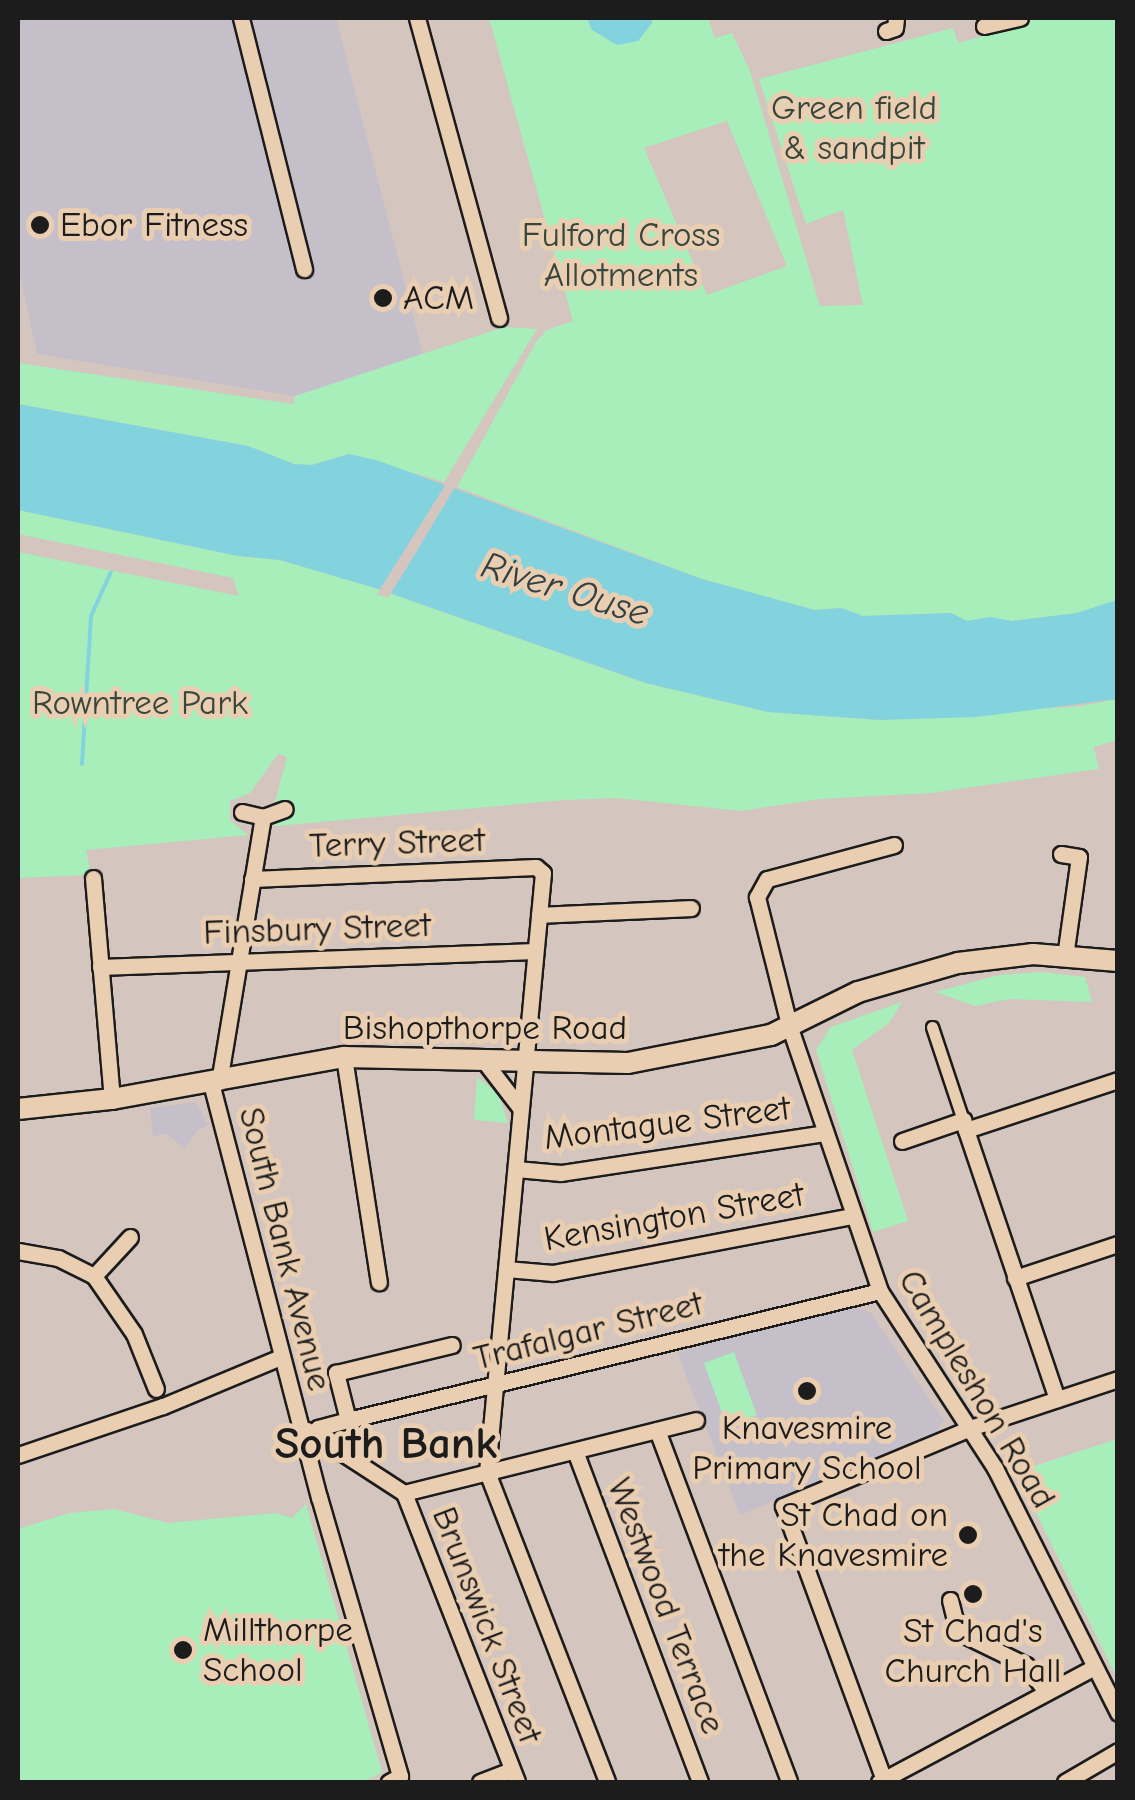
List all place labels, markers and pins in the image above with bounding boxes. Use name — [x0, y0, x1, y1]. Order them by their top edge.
place label: Ebor Fitness — [60, 204, 248, 246]
marker: Ebor Fitness — [29, 214, 51, 236]
place label: ACM — [403, 277, 474, 319]
marker: ACM — [372, 287, 394, 309]
marker: Knavesmire Primary School — [796, 1380, 818, 1402]
place label: Knavesmire Primary School — [692, 1407, 922, 1489]
place label: St Chad on the Knavesmire — [719, 1494, 948, 1576]
marker: St Chad on the Knavesmire — [957, 1524, 979, 1546]
marker: St Chad's Church Hall — [962, 1583, 984, 1605]
place label: Millthorpe School — [203, 1609, 353, 1691]
place label: St Chad's Church Hall — [885, 1610, 1061, 1692]
marker: Millthorpe School — [172, 1639, 194, 1661]

